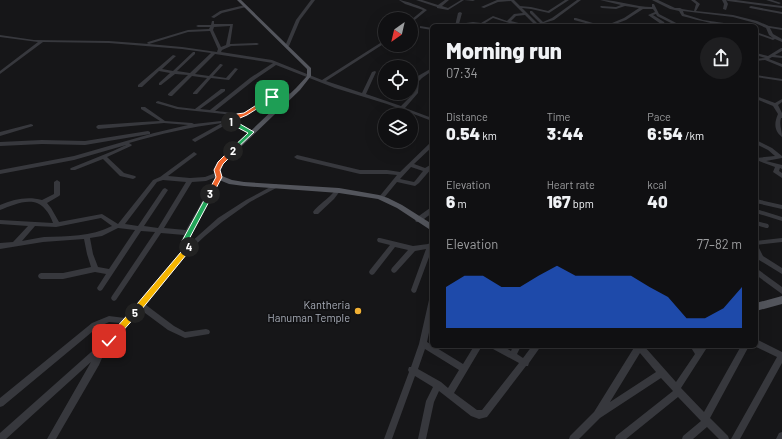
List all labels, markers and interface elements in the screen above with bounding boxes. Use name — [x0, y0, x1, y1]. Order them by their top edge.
north arrow — [378, 12, 418, 52]
map controls — [378, 12, 418, 148]
text: Morning run — [446, 37, 562, 63]
button: share — [700, 37, 742, 79]
button: locate — [378, 60, 418, 100]
text: 07:34 — [446, 65, 478, 81]
pin — [255, 80, 289, 114]
icon: arrive — [261, 86, 283, 108]
button: layers — [378, 108, 418, 148]
text: Distance — [446, 110, 488, 123]
text: Time — [547, 110, 570, 123]
text: Pace — [647, 110, 671, 123]
pin: 1 — [221, 112, 241, 132]
text: 1 — [229, 115, 233, 128]
text: 0.54 — [446, 123, 480, 143]
text: 3:44 — [547, 123, 584, 143]
text: 6:54 — [647, 123, 683, 143]
text: km — [480, 129, 497, 142]
text: /km — [683, 129, 704, 142]
pin: 2 — [223, 141, 243, 161]
text: 2 — [230, 144, 236, 157]
text: Elevation — [446, 178, 490, 191]
text: Heart rate — [547, 178, 595, 191]
text: kcal — [647, 178, 667, 191]
pin: 3 — [200, 184, 220, 204]
text: 3 — [207, 187, 213, 200]
text: 6 — [446, 191, 455, 211]
text: 167 — [547, 191, 571, 211]
text: 40 — [647, 191, 668, 211]
text: m — [455, 197, 467, 210]
text: bpm — [571, 197, 594, 210]
text: Elevation — [446, 236, 498, 252]
text: 77–82 m — [697, 236, 742, 252]
pin: 4 — [179, 237, 199, 257]
text: 4 — [186, 240, 192, 253]
place label: Kantheria Hanuman Temple — [268, 298, 350, 324]
pin: 5 — [125, 303, 145, 323]
text: 5 — [132, 306, 138, 319]
marker: Kantheria Hanuman Temple — [353, 306, 363, 316]
pin — [92, 324, 126, 358]
icon: check — [98, 330, 120, 352]

